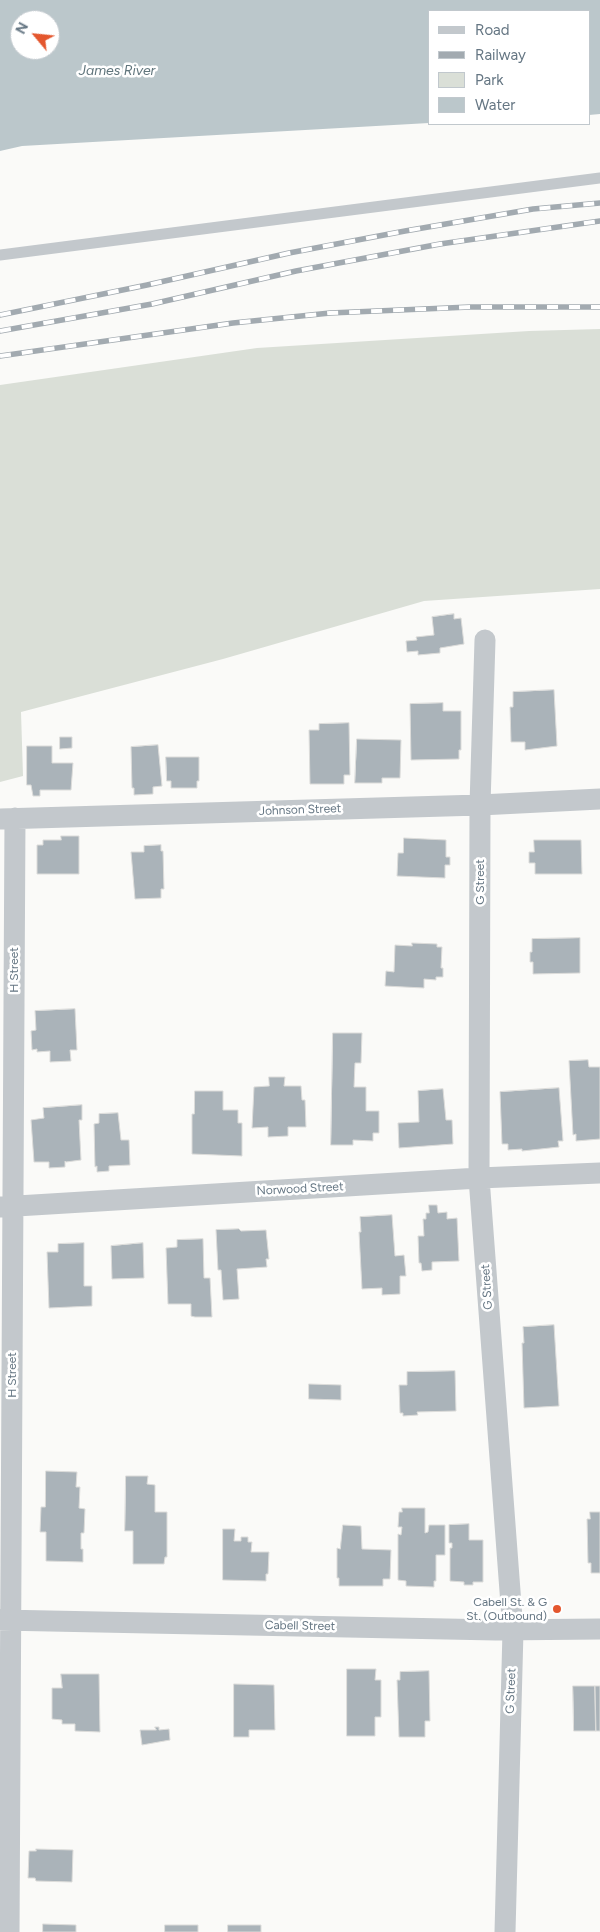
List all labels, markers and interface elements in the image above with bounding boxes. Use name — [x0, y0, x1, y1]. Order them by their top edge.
north arrow — [10, 10, 60, 60]
legend — [428, 10, 590, 125]
text: N — [12, 19, 32, 37]
text: Road — [475, 21, 510, 39]
text: Railway — [475, 46, 526, 64]
water label: James River — [79, 63, 155, 79]
text: Park — [475, 71, 504, 89]
text: Water — [475, 96, 515, 114]
street label: Johnson Street — [259, 801, 341, 819]
street label: G Street — [473, 859, 487, 905]
street label: H Street — [7, 947, 21, 993]
street label: Norwood Street — [256, 1180, 344, 1198]
street label: G Street — [478, 1264, 496, 1310]
street label: H Street — [5, 1352, 19, 1398]
place label: Cabell St. & G St. (Outbound) — [466, 1595, 547, 1623]
marker: Cabell St. & G St. (Outbound) — [551, 1603, 563, 1615]
street label: Cabell Street — [265, 1618, 335, 1634]
street label: G Street — [503, 1668, 519, 1714]

